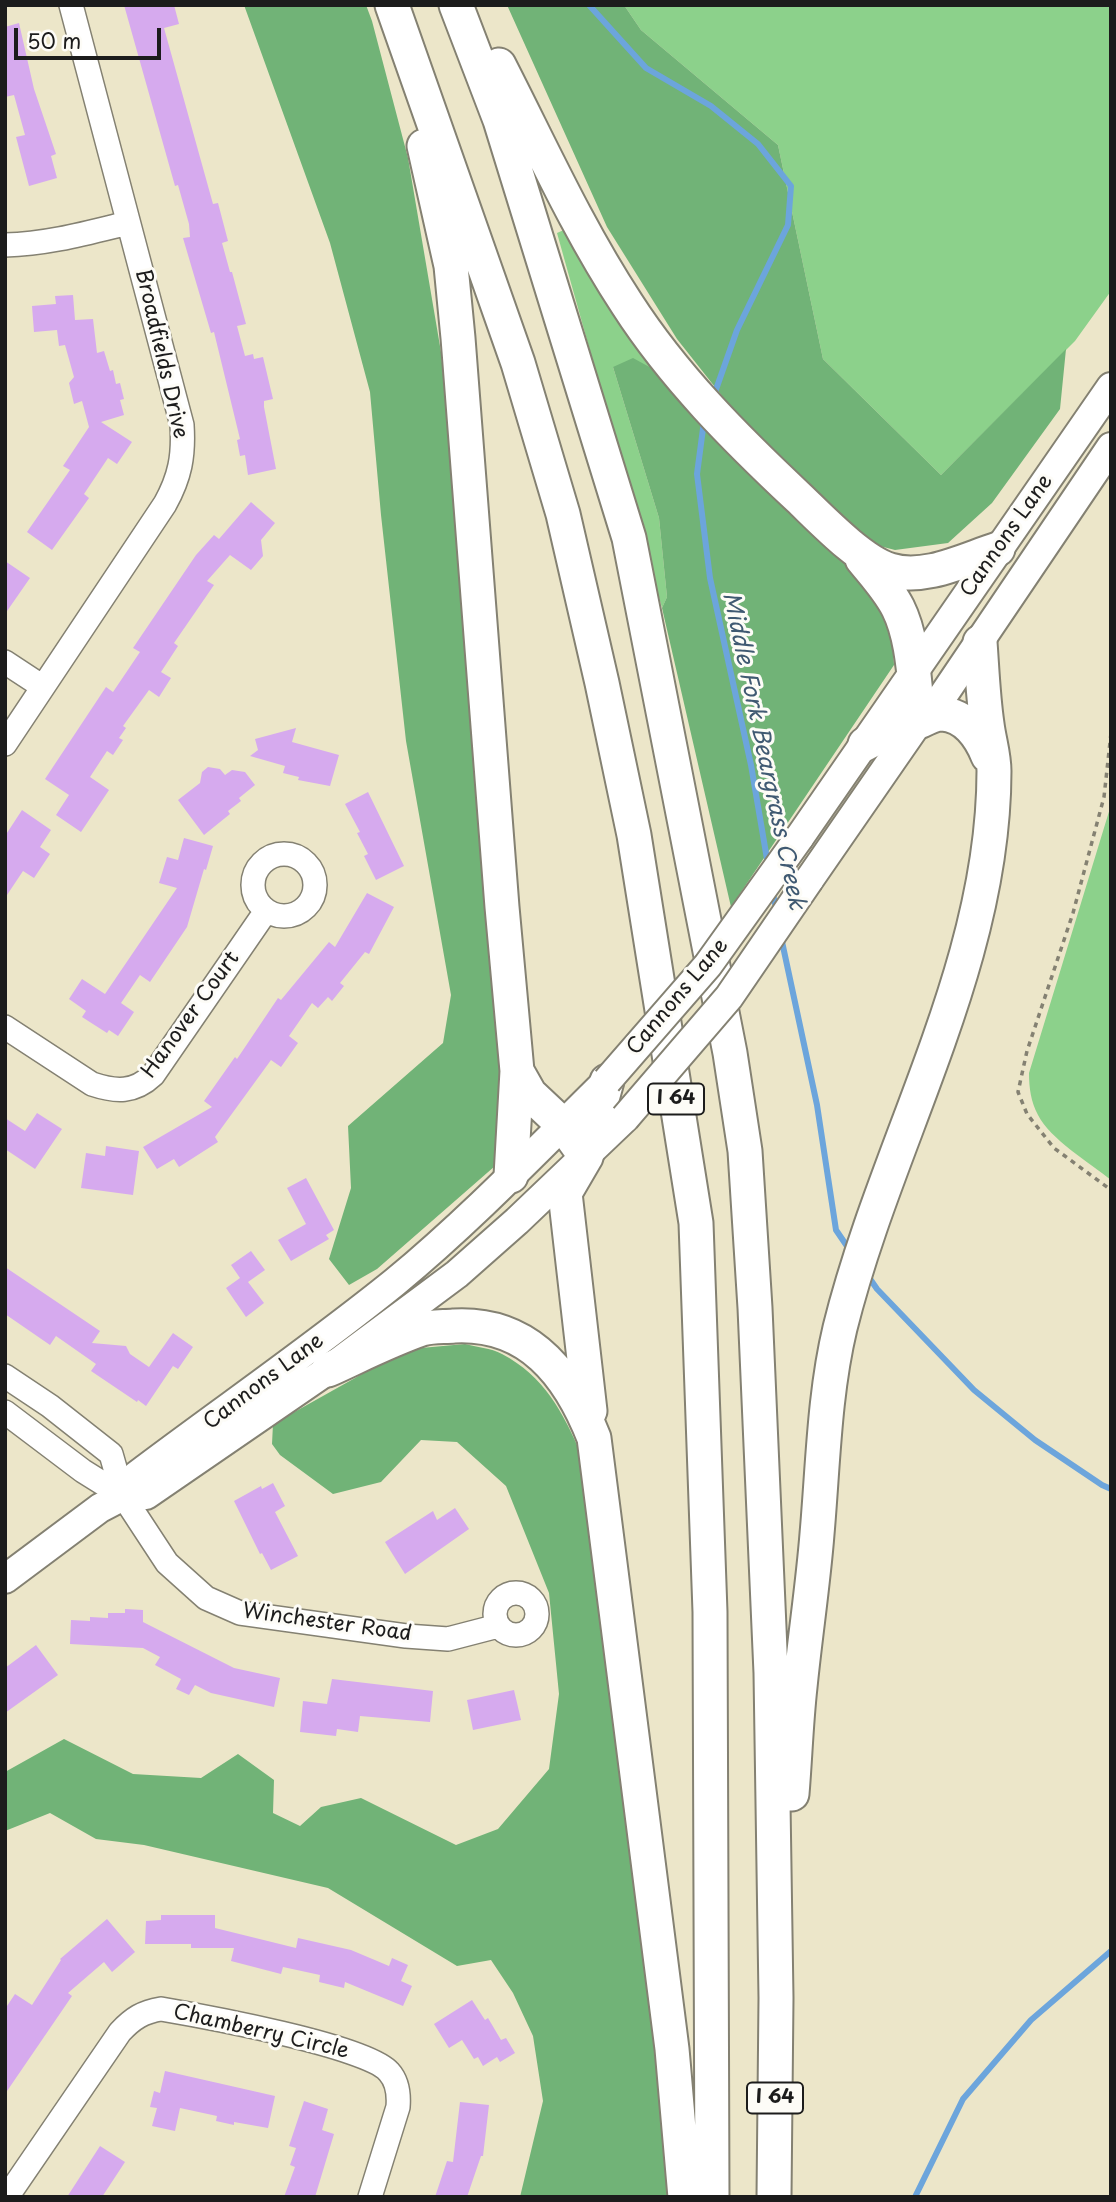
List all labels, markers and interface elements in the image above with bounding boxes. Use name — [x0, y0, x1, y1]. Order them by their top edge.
scale bar — [18, 14, 164, 58]
text: 50 m — [27, 24, 81, 56]
street label: Broadfields Drive — [129, 267, 193, 441]
street label: Cannons Lane — [955, 470, 1059, 602]
water label: Middle Fork Beargrass Creek — [716, 590, 810, 912]
street label: Cannons Lane — [622, 934, 734, 1060]
street label: Hanover Court — [137, 947, 245, 1083]
road number: I 64 — [648, 1084, 704, 1114]
street label: Cannons Lane — [199, 1329, 329, 1435]
street label: Winchester Road — [241, 1599, 413, 1647]
street label: Chamberry Circle — [171, 2000, 351, 2064]
road number: I 64 — [747, 2082, 803, 2114]

